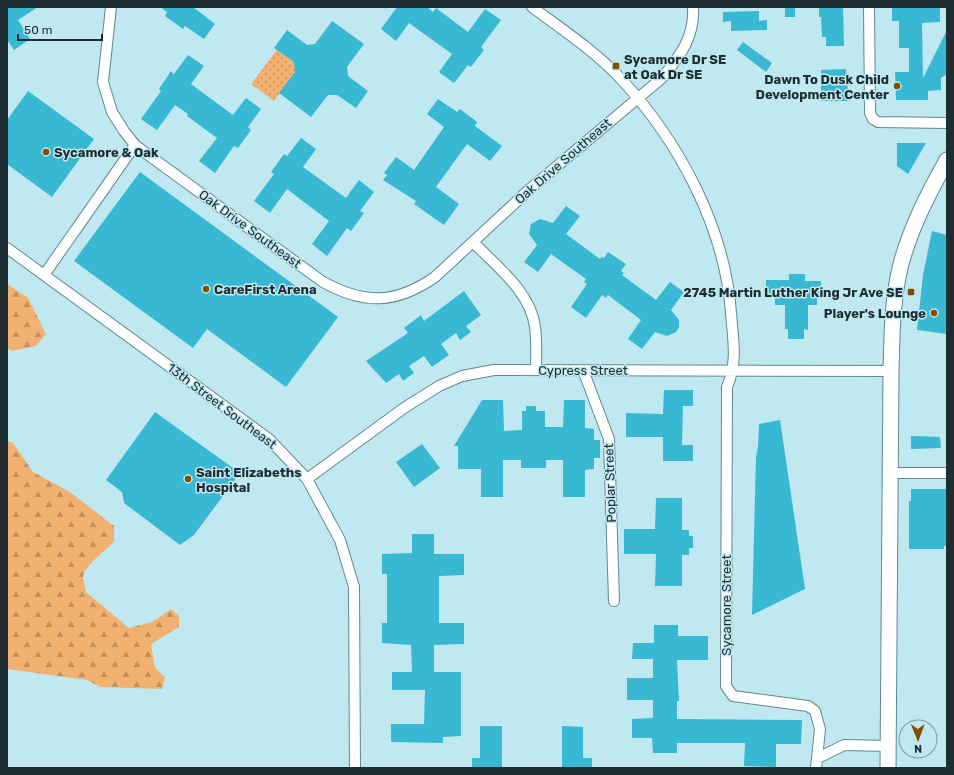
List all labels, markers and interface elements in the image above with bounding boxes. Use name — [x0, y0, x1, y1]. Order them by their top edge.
scale bar — [18, 16, 102, 42]
text: 50 m — [24, 23, 52, 37]
place label: Sycamore Dr SE at Oak Dr SE — [624, 52, 726, 82]
marker: Sycamore Dr SE at Oak Dr SE — [611, 61, 621, 71]
place label: Dawn To Dusk Child Development Center — [756, 72, 889, 102]
marker: Dawn To Dusk Child Development Center — [892, 81, 902, 91]
street label: Oak Drive Southeast — [512, 115, 614, 207]
place label: Sycamore & Oak — [54, 145, 159, 160]
marker: Sycamore & Oak — [41, 147, 51, 157]
street label: Oak Drive Southeast — [196, 187, 304, 271]
place label: CareFirst Arena — [214, 282, 317, 297]
marker: CareFirst Arena — [201, 284, 211, 294]
place label: 2745 Martin Luther King Jr Ave SE — [683, 285, 903, 300]
marker: 2745 Martin Luther King Jr Ave SE — [906, 287, 916, 297]
place label: Player's Lounge — [824, 306, 926, 321]
marker: Player's Lounge — [929, 308, 939, 318]
street label: 13th Street Southeast — [164, 360, 280, 452]
street label: Cypress Street — [538, 363, 628, 378]
street label: Poplar Street — [601, 443, 619, 523]
place label: Saint Elizabeths Hospital — [196, 465, 301, 495]
marker: Saint Elizabeths Hospital — [183, 474, 193, 484]
street label: Sycamore Street — [719, 554, 734, 656]
north arrow — [898, 719, 938, 759]
text: N — [914, 742, 922, 755]

